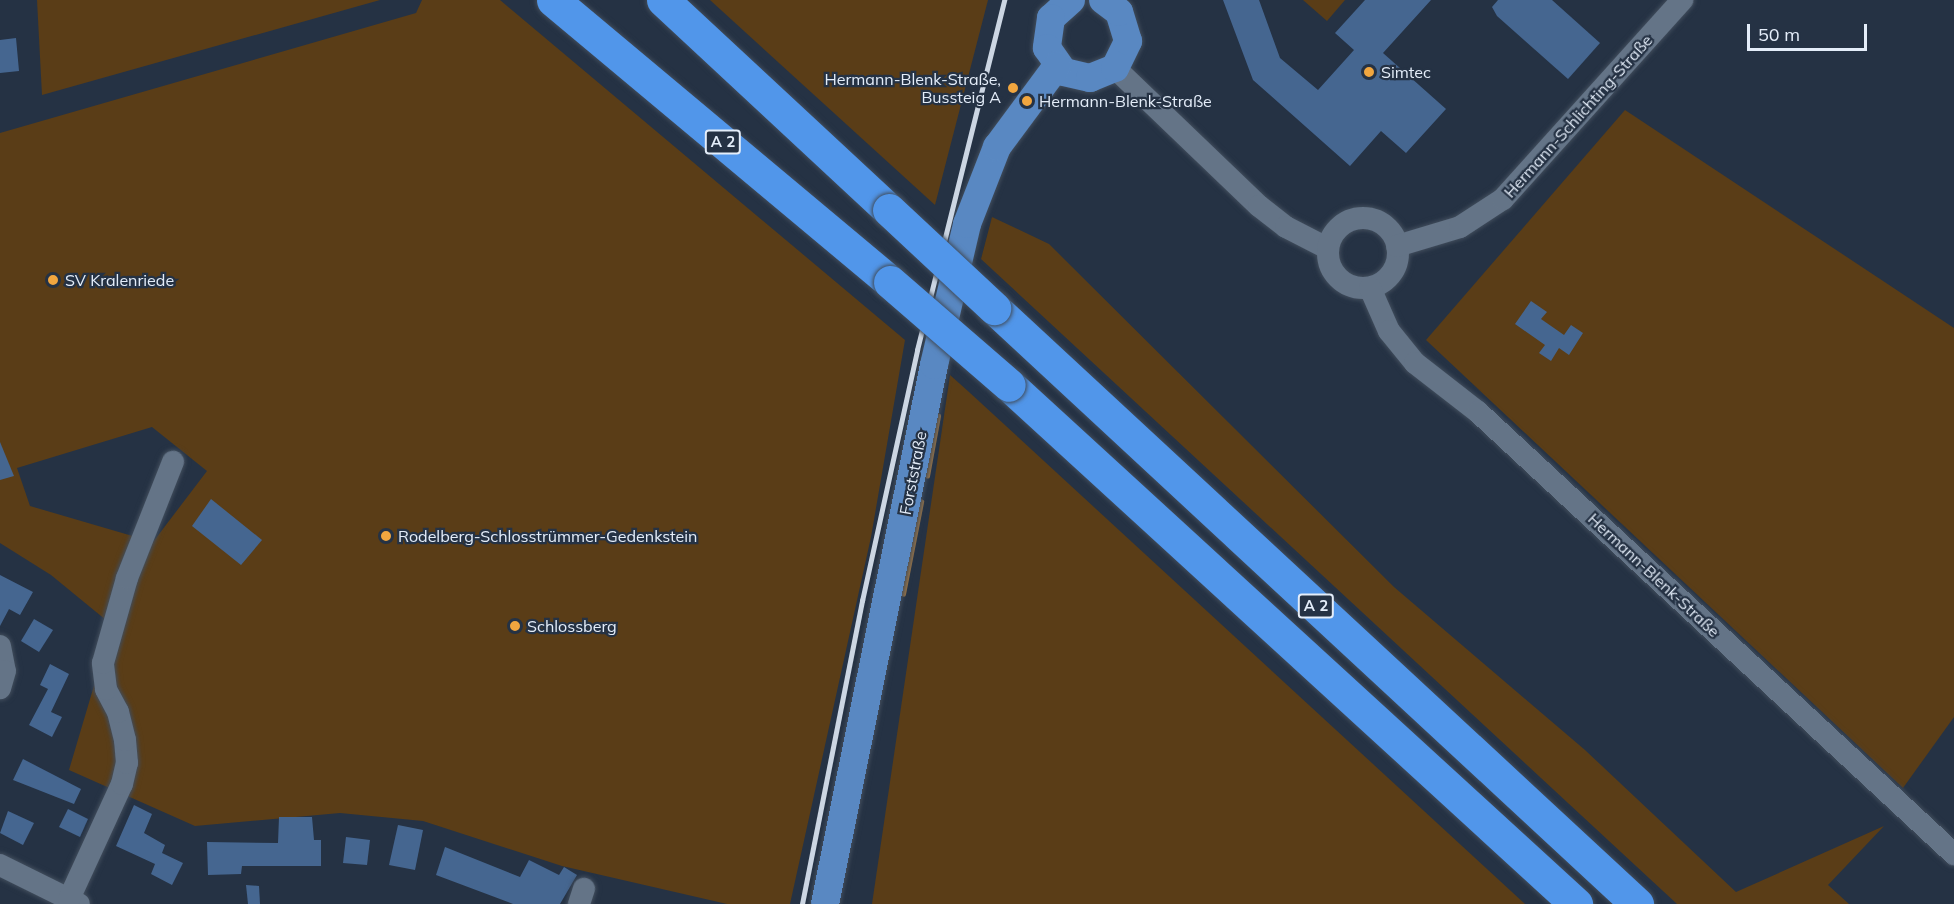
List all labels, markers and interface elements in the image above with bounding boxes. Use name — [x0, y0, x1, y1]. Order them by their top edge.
scale bar — [1750, 12, 1870, 50]
text: 50 m — [1758, 23, 1800, 46]
street label: Hermann-Schlichting-Straße — [1500, 31, 1656, 201]
place label: Simtec — [1381, 62, 1431, 82]
marker: Simtec — [1362, 65, 1376, 79]
place label: Hermann-Blenk-Straße, Bussteig A — [825, 69, 1001, 107]
marker: Hermann-Blenk-Straße, Bussteig A — [1006, 81, 1020, 95]
place label: Hermann-Blenk-Straße — [1039, 91, 1212, 111]
marker: Hermann-Blenk-Straße — [1020, 94, 1034, 108]
road number: A 2 — [704, 130, 742, 154]
place label: SV Kralenriede — [65, 270, 174, 290]
marker: SV Kralenriede — [46, 273, 60, 287]
street label: Forststraße — [896, 430, 930, 516]
street label: Hermann-Blenk-Straße — [1584, 509, 1724, 641]
place label: Rodelberg-Schlosstrümmer-Gedenkstein — [398, 526, 697, 546]
marker: Rodelberg-Schlosstrümmer-Gedenkstein — [379, 529, 393, 543]
road number: A 2 — [1296, 594, 1336, 618]
place label: Schlossberg — [527, 616, 617, 636]
marker: Schlossberg — [508, 619, 522, 633]

